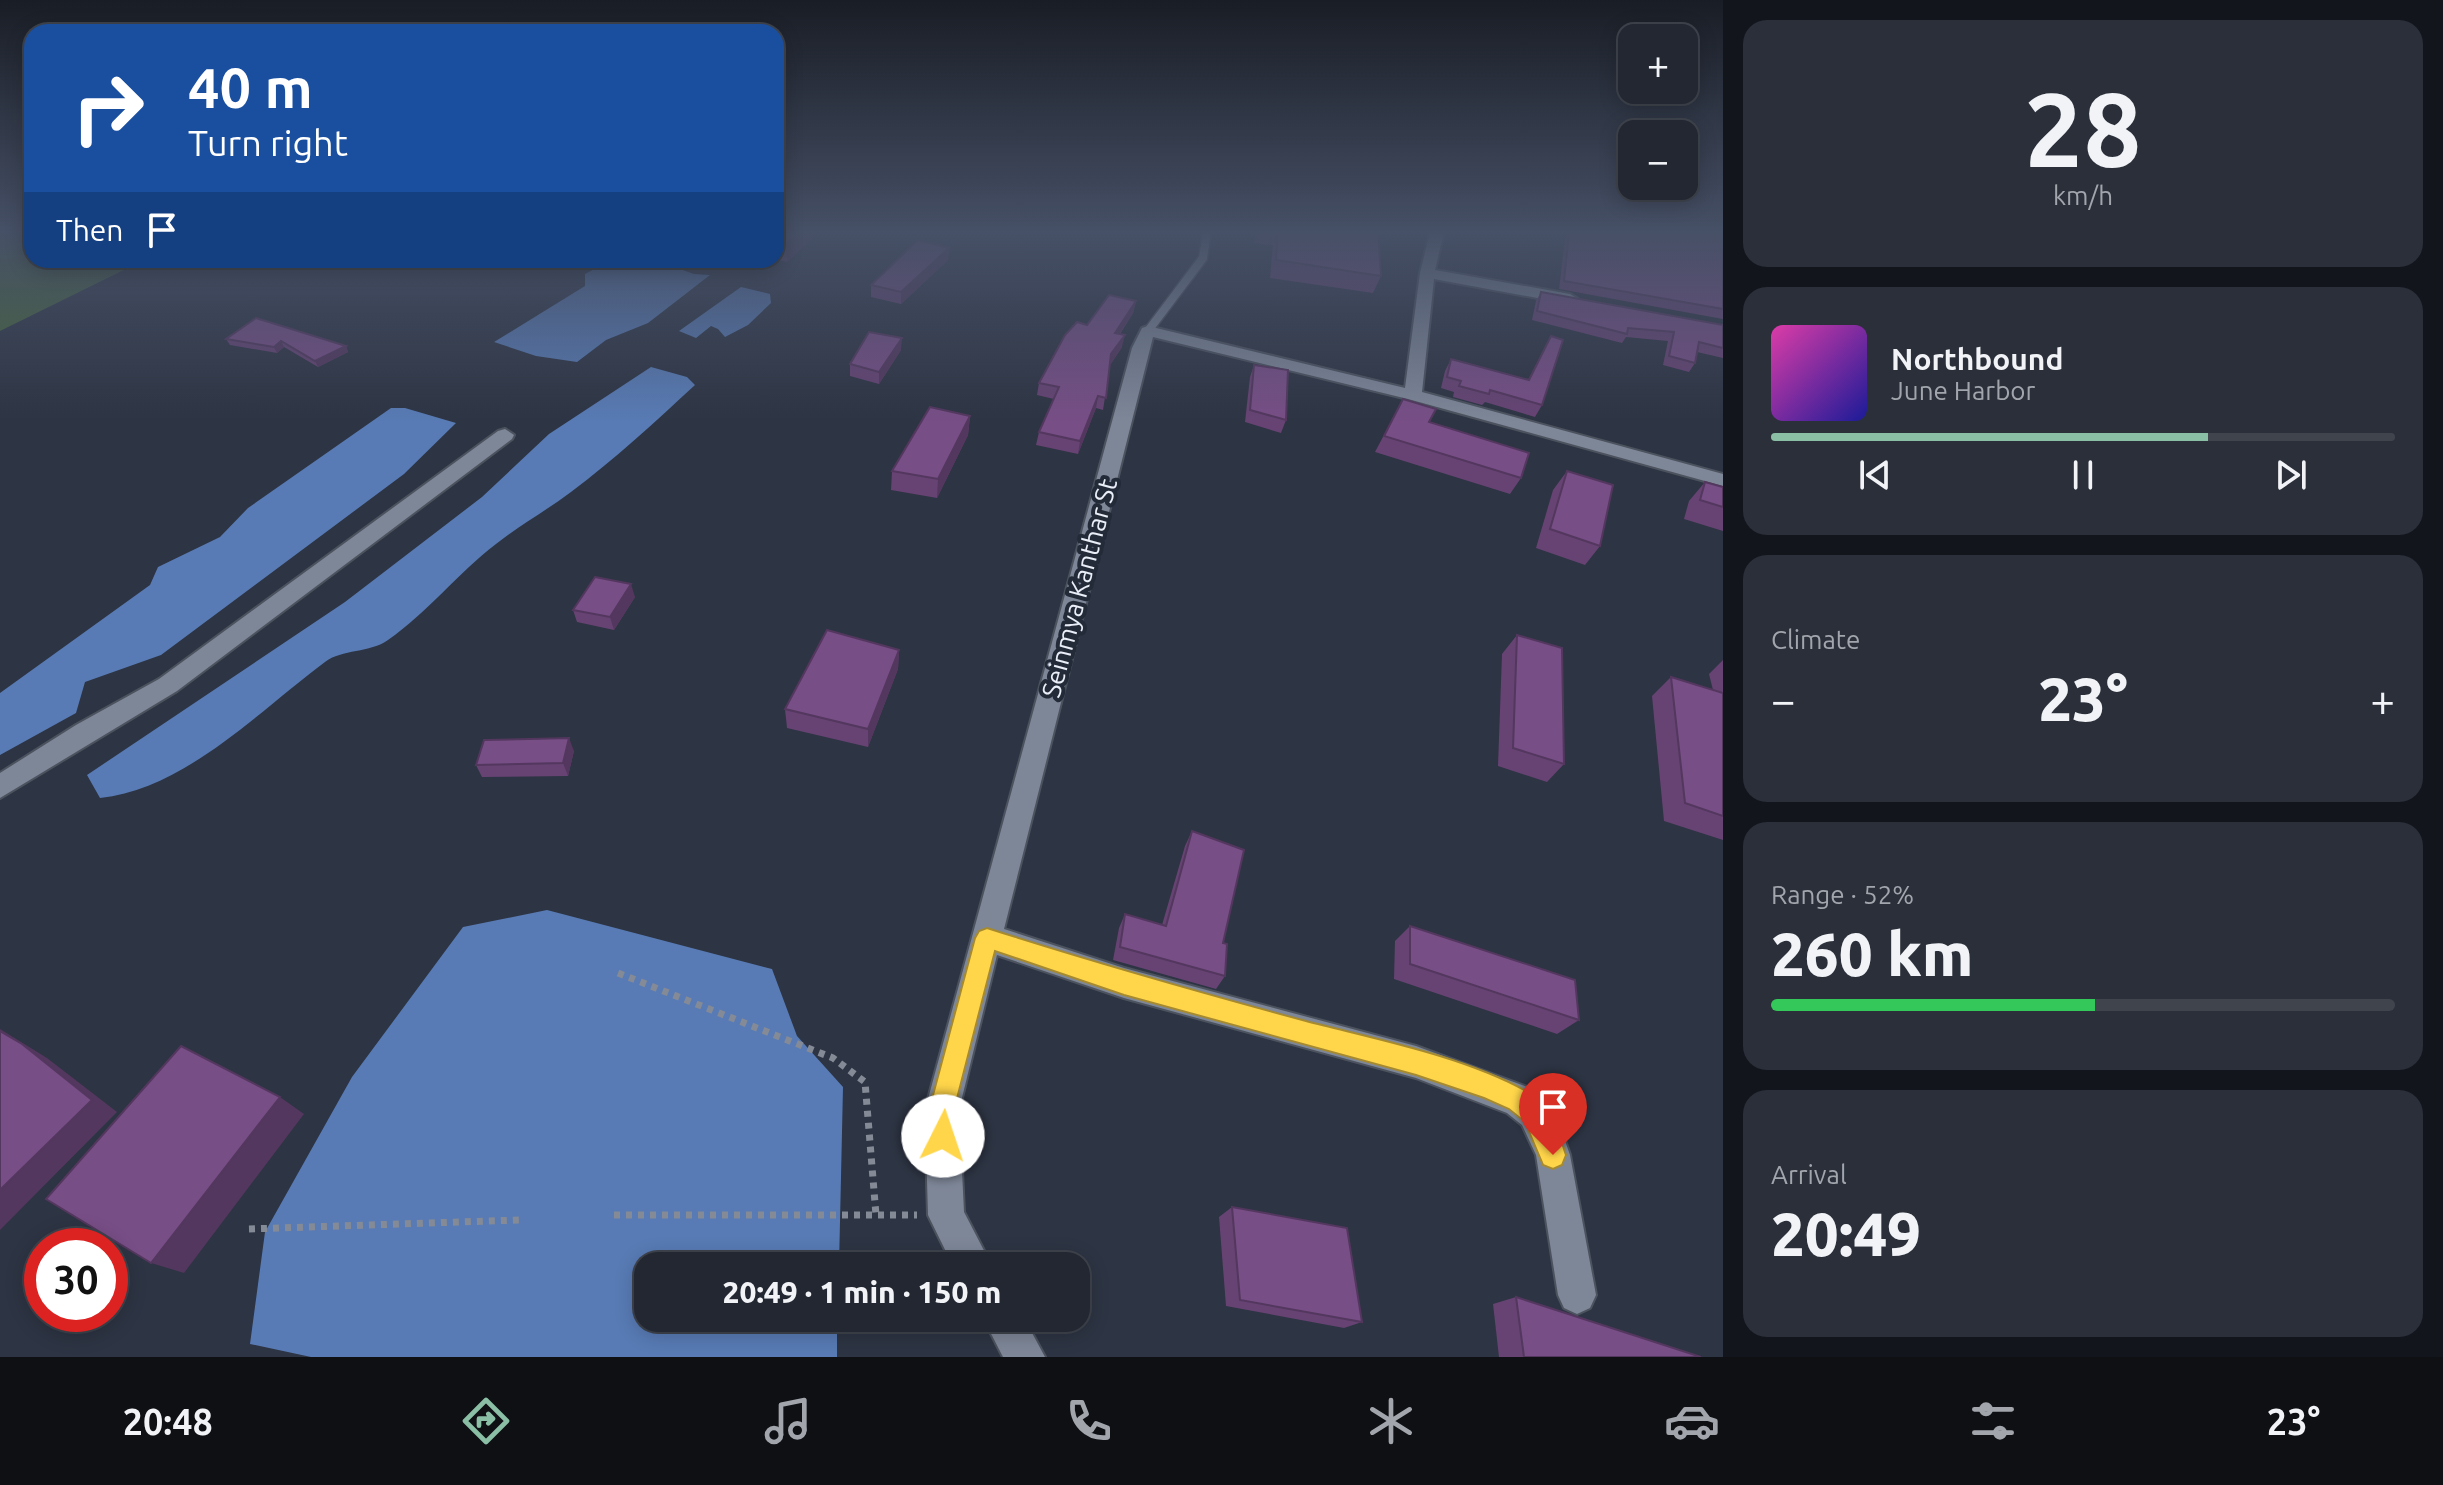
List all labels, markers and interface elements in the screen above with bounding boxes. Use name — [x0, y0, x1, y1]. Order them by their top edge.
map controls — [1618, 24, 1698, 200]
button: + — [1618, 24, 1698, 104]
icon: right — [56, 56, 160, 160]
text: 40 m — [188, 56, 313, 119]
text: 28 — [2024, 70, 2142, 187]
button: − — [1618, 120, 1698, 200]
text: Turn right — [188, 122, 348, 163]
text: km/h — [2053, 181, 2113, 210]
icon: arrive — [140, 208, 184, 252]
text: Then — [56, 213, 124, 247]
text: Northbound — [1891, 342, 2063, 376]
text: June Harbor — [1891, 376, 2035, 405]
icon: previous — [1853, 453, 1897, 497]
icon: pause — [2061, 453, 2105, 497]
icon: next — [2269, 453, 2313, 497]
street label: Seinmya Kanthar St — [1036, 475, 1122, 701]
text: Climate — [1771, 625, 1860, 654]
text: 23° — [2038, 665, 2128, 732]
text: − — [1771, 675, 1796, 724]
text: + — [2370, 675, 2395, 724]
text: Range · 52% — [1771, 880, 1914, 909]
text: 260 km — [1771, 920, 1973, 987]
pin — [1519, 1073, 1587, 1155]
icon: arrive — [1531, 1085, 1575, 1129]
position arrow — [901, 1094, 985, 1178]
text: Arrival — [1771, 1160, 1847, 1189]
text: 20:49 — [1771, 1200, 1921, 1267]
speed limit sign: 30 — [24, 1228, 128, 1332]
text: 20:49 · 1 min · 150 m — [723, 1275, 1001, 1309]
icon: directions — [458, 1393, 514, 1449]
icon: music — [760, 1393, 816, 1449]
icon: phone — [1061, 1393, 1117, 1449]
icon: climate — [1363, 1393, 1419, 1449]
icon: car — [1664, 1393, 1720, 1449]
icon: filters — [1965, 1393, 2021, 1449]
text: 20:48 — [123, 1401, 213, 1442]
text: 23° — [2267, 1401, 2320, 1442]

